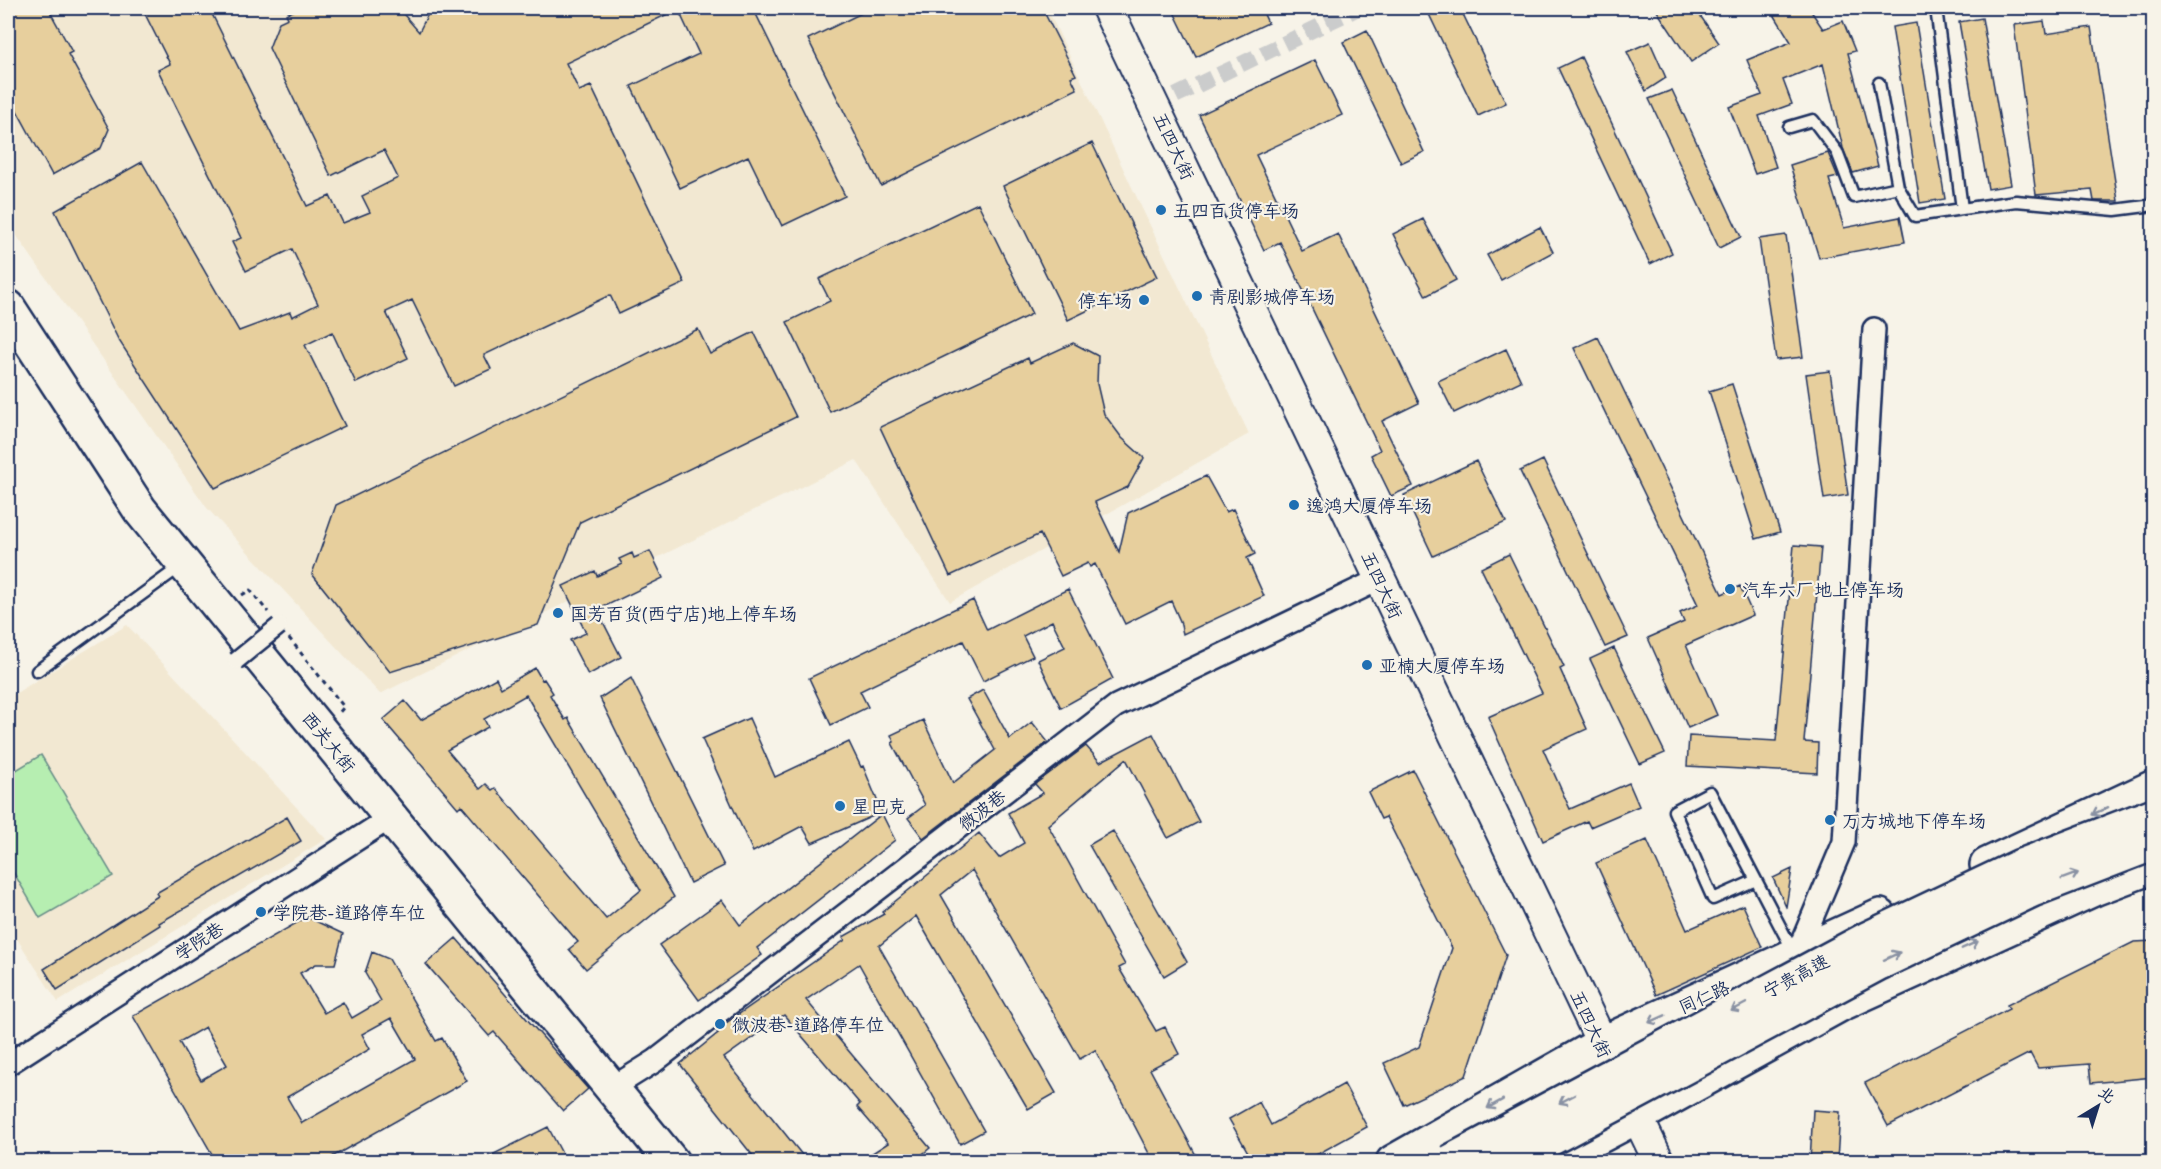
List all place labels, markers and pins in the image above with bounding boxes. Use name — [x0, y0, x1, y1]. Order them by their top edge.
place label: 五四百货停车场 — [1173, 199, 1299, 222]
marker: 五四百货停车场 — [1154, 203, 1168, 217]
place label: 青剧影城停车场 — [1209, 285, 1335, 308]
place label: 停车场 — [1078, 289, 1132, 312]
marker: 青剧影城停车场 — [1190, 289, 1204, 303]
marker: 停车场 — [1137, 293, 1151, 307]
place label: 逸鸿大厦停车场 — [1306, 494, 1432, 517]
marker: 逸鸿大厦停车场 — [1287, 498, 1301, 512]
place label: 汽车六厂地上停车场 — [1742, 578, 1904, 601]
marker: 汽车六厂地上停车场 — [1723, 582, 1737, 596]
place label: 国芳百货(西宁店)地上停车场 — [570, 602, 797, 625]
marker: 国芳百货(西宁店)地上停车场 — [551, 606, 565, 620]
place label: 亚楠大厦停车场 — [1379, 654, 1505, 677]
marker: 亚楠大厦停车场 — [1360, 658, 1374, 672]
place label: 星巴克 — [852, 795, 906, 818]
marker: 星巴克 — [833, 799, 847, 813]
place label: 万方城地下停车场 — [1842, 809, 1986, 832]
marker: 万方城地下停车场 — [1823, 813, 1837, 827]
place label: 学院巷-道路停车位 — [273, 901, 425, 924]
marker: 学院巷-道路停车位 — [254, 905, 268, 919]
place label: 微波巷-道路停车位 — [732, 1013, 884, 1036]
marker: 微波巷-道路停车位 — [713, 1017, 727, 1031]

